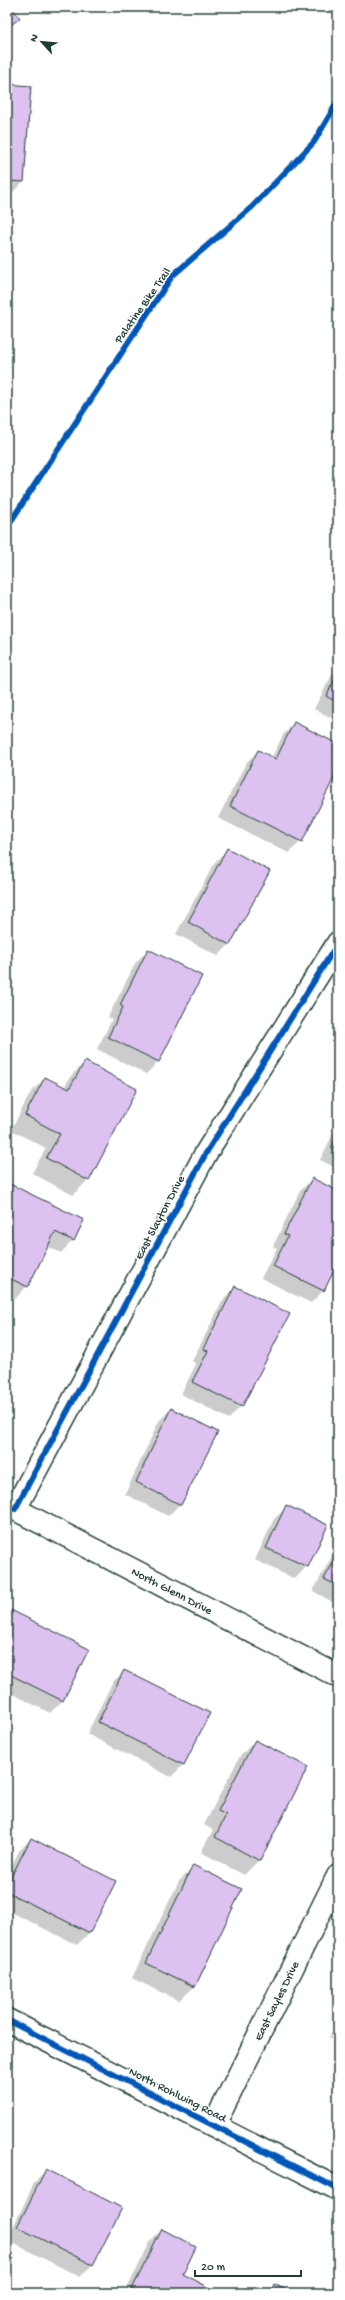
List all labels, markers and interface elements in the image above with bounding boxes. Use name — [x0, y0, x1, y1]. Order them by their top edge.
north arrow — [22, 22, 62, 62]
text: N — [28, 32, 42, 44]
street label: Palatine Bike Trail — [112, 266, 175, 347]
street label: East Slayton Drive — [133, 1173, 189, 1262]
street label: North Glenn Drive — [128, 1565, 215, 1619]
street label: East Sayles Drive — [252, 1959, 304, 2043]
street label: North Rohlwing Road — [126, 2065, 229, 2127]
scale bar — [195, 2252, 301, 2278]
text: 20 m — [201, 2261, 226, 2275]

